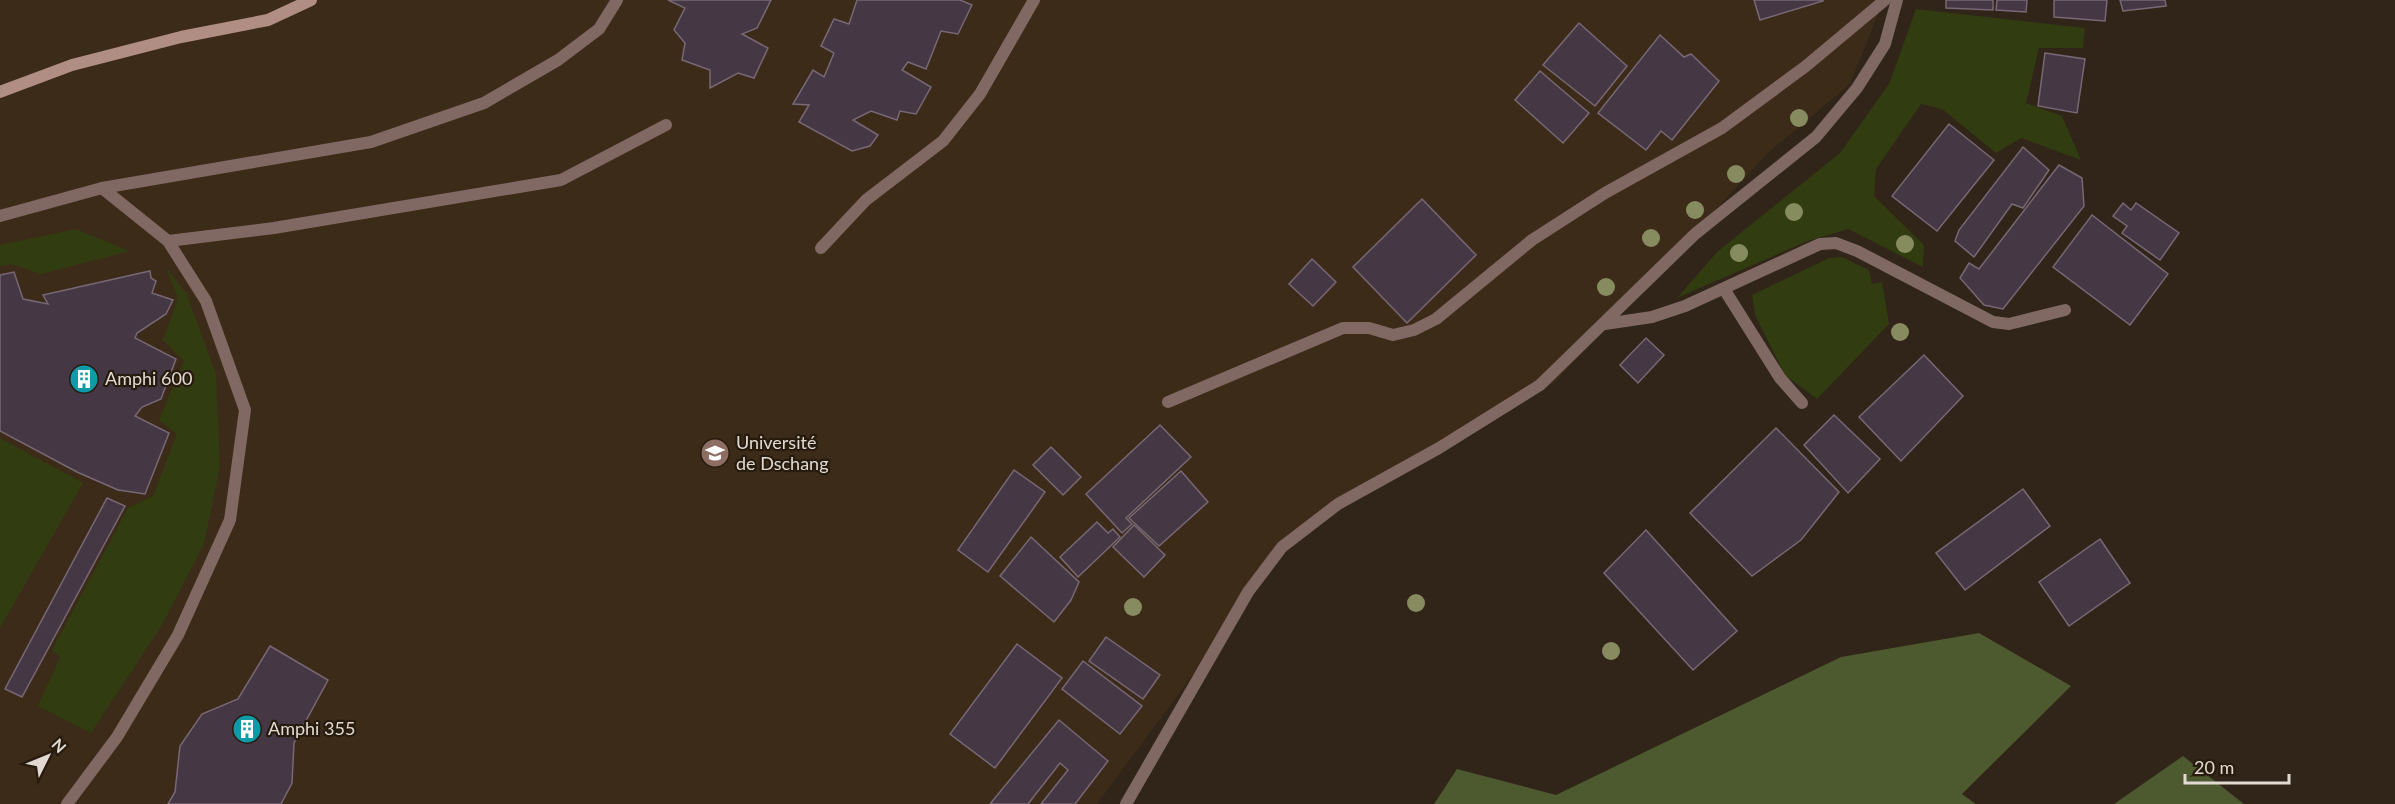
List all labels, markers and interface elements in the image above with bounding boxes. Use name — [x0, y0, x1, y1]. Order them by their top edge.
building icon: Amphi 600 — [68, 363, 100, 395]
place label: Amphi 600 — [105, 367, 192, 389]
place label: Université de Dschang — [736, 431, 829, 474]
school or university icon: Université de Dschang — [699, 437, 731, 469]
building icon: Amphi 355 — [231, 713, 263, 745]
place label: Amphi 355 — [268, 717, 355, 739]
north arrow — [18, 726, 78, 786]
text: N — [48, 734, 70, 756]
scale bar — [2185, 747, 2288, 785]
text: 20 m — [2194, 756, 2234, 778]

